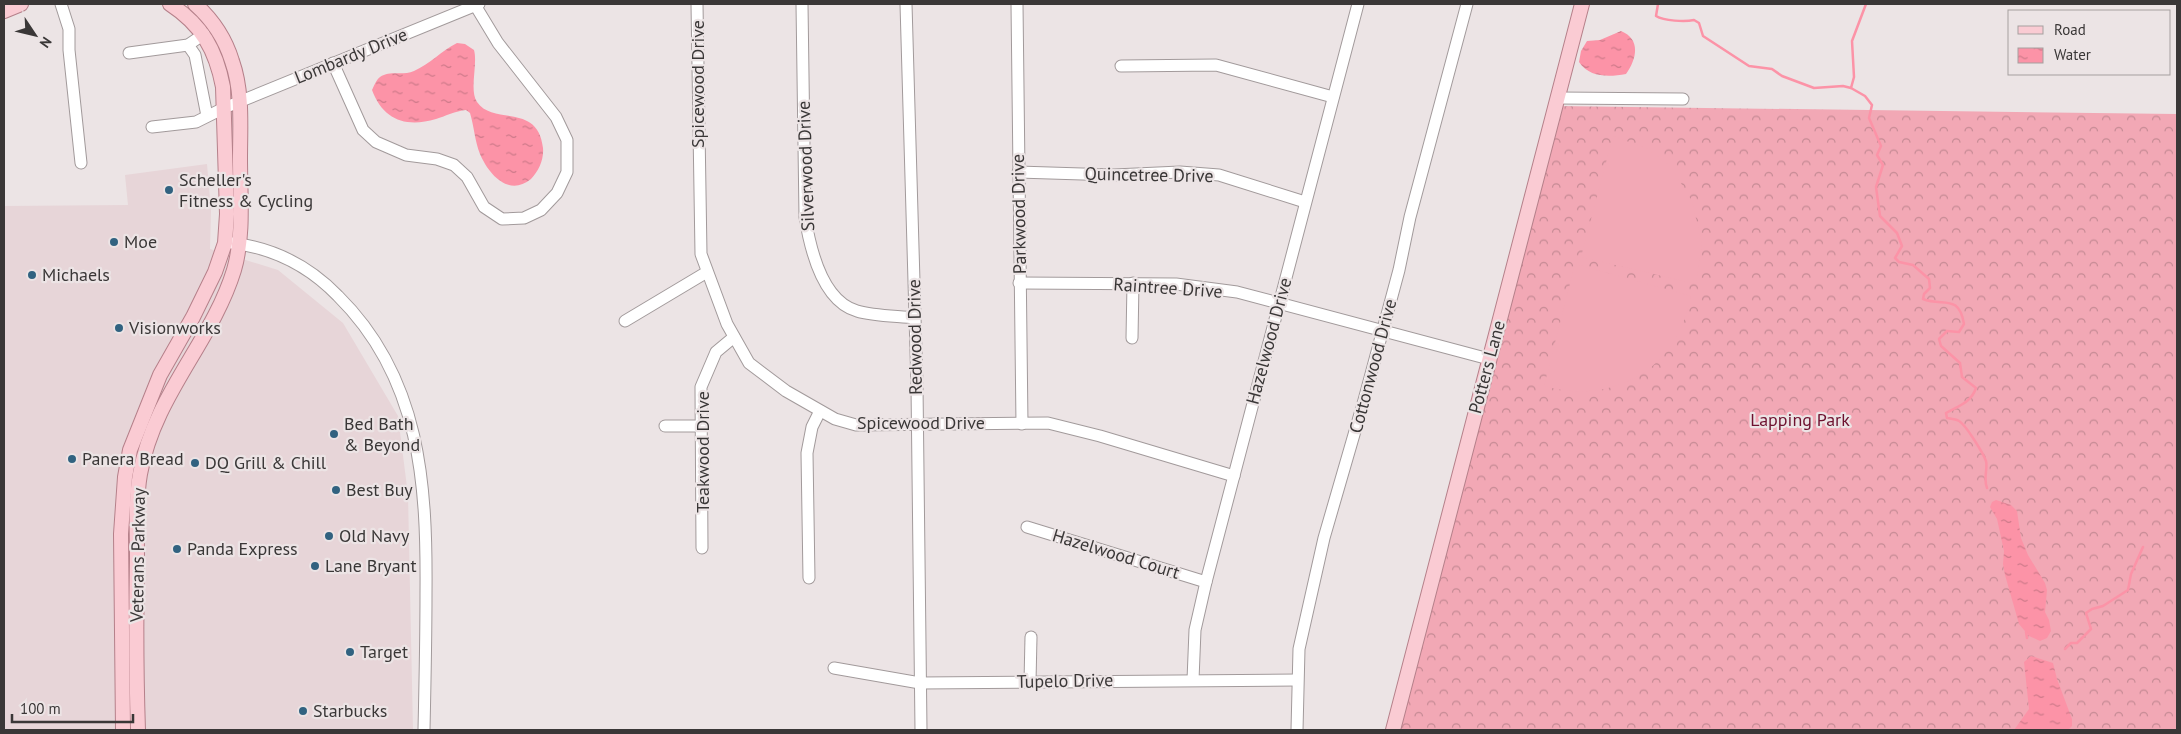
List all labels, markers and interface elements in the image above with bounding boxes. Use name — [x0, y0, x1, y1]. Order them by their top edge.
north arrow — [10, 10, 60, 60]
legend — [2008, 10, 2171, 75]
street label: Spicewood Drive — [686, 20, 709, 148]
text: Road — [2054, 20, 2086, 39]
street label: Lombardy Drive — [291, 22, 411, 89]
text: N — [36, 34, 56, 51]
text: Water — [2054, 45, 2091, 64]
street label: Silverwood Drive — [792, 100, 819, 232]
street label: Parkwood Drive — [1006, 154, 1031, 274]
street label: Quincetree Drive — [1084, 162, 1214, 187]
place label: Scheller's Fitness & Cycling — [179, 168, 313, 212]
marker: Scheller's Fitness & Cycling — [163, 184, 175, 196]
place label: Moe — [124, 230, 157, 253]
marker: Moe — [108, 236, 120, 248]
place label: Michaels — [42, 263, 110, 286]
marker: Michaels — [26, 269, 38, 281]
street label: Raintree Drive — [1113, 272, 1224, 303]
street label: Hazelwood Drive — [1241, 275, 1296, 407]
street label: Redwood Drive — [902, 279, 927, 395]
street label: Cottonwood Drive — [1344, 296, 1401, 435]
place label: Visionworks — [128, 316, 221, 339]
street label: Potters Lane — [1463, 318, 1510, 416]
marker: Visionworks — [113, 322, 125, 334]
street label: Teakwood Drive — [691, 391, 714, 513]
park label: Lapping Park — [1750, 408, 1850, 431]
street label: Spicewood Drive — [857, 411, 985, 434]
place label: Bed Bath & Beyond — [344, 412, 420, 456]
marker: Bed Bath & Beyond — [328, 428, 340, 440]
place label: Panera Bread — [82, 447, 184, 470]
place label: DQ Grill & Chill — [205, 451, 327, 474]
marker: Panera Bread — [66, 453, 78, 465]
marker: DQ Grill & Chill — [189, 457, 201, 469]
place label: Best Buy — [346, 478, 413, 501]
marker: Best Buy — [330, 484, 342, 496]
street label: Veterans Parkway — [125, 487, 150, 623]
street label: Hazelwood Court — [1050, 523, 1183, 584]
place label: Old Navy — [339, 524, 410, 547]
marker: Old Navy — [323, 530, 335, 542]
place label: Panda Express — [187, 537, 298, 560]
marker: Panda Express — [171, 543, 183, 555]
place label: Lane Bryant — [325, 554, 417, 577]
marker: Lane Bryant — [309, 560, 321, 572]
place label: Target — [360, 640, 408, 663]
marker: Target — [344, 646, 356, 658]
street label: Tupelo Drive — [1016, 668, 1114, 693]
scale bar — [12, 692, 134, 724]
text: 100 m — [20, 699, 61, 718]
place label: Starbucks — [313, 699, 387, 722]
marker: Starbucks — [297, 705, 309, 717]

